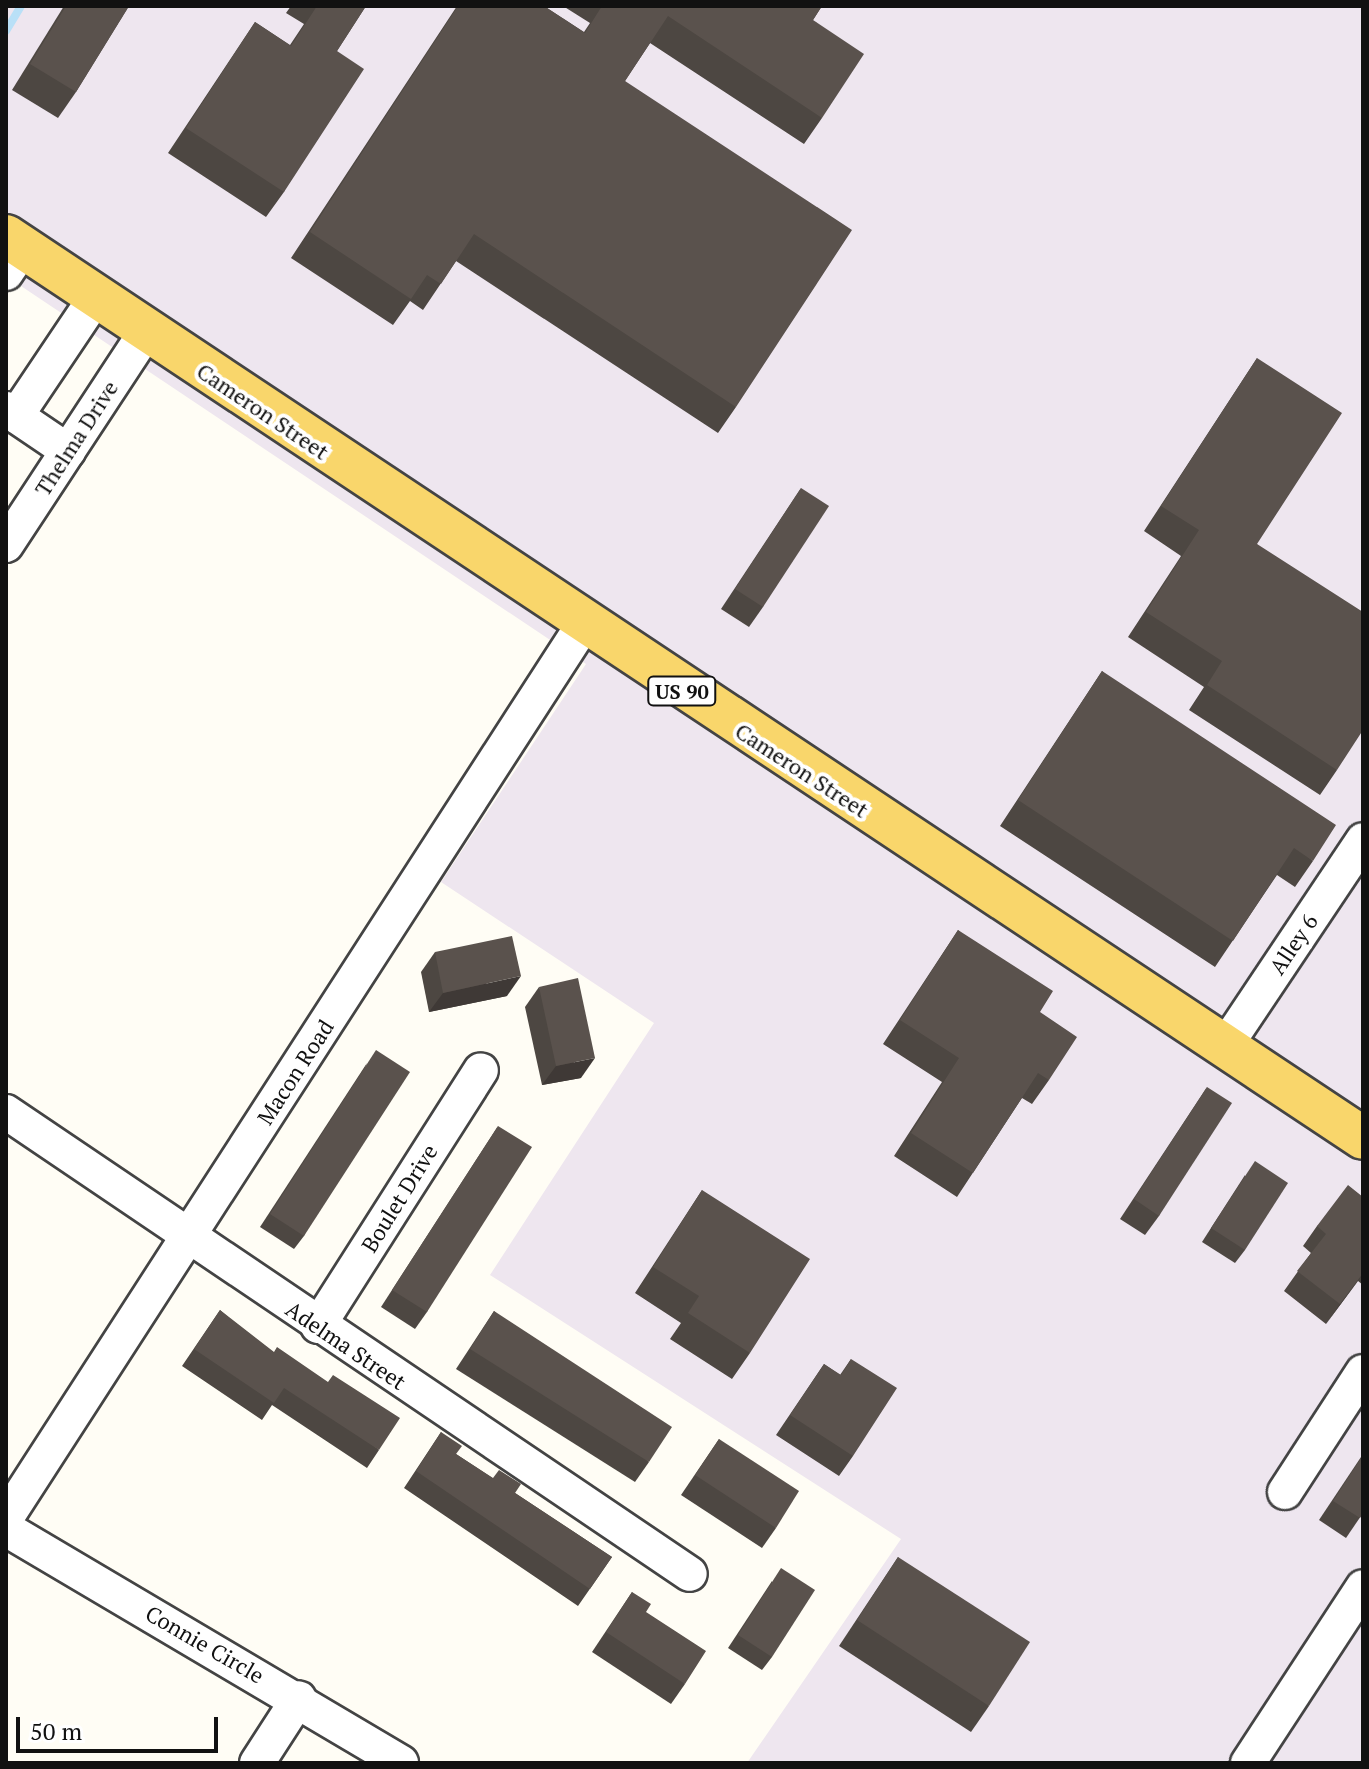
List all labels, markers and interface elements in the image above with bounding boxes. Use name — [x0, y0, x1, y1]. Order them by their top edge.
street label: Cameron Street — [192, 357, 334, 465]
street label: Thelma Drive — [29, 375, 123, 501]
road number: US 90 — [646, 675, 718, 707]
street label: Cameron Street — [731, 717, 873, 823]
street label: Alley 6 — [1263, 909, 1323, 979]
street label: Macon Road — [251, 1015, 339, 1129]
street label: Boulet Drive — [355, 1139, 443, 1257]
street label: Adelma Street — [281, 1295, 411, 1395]
street label: Connie Circle — [141, 1600, 269, 1688]
scale bar — [20, 1701, 222, 1751]
text: 50 m — [30, 1715, 82, 1747]

